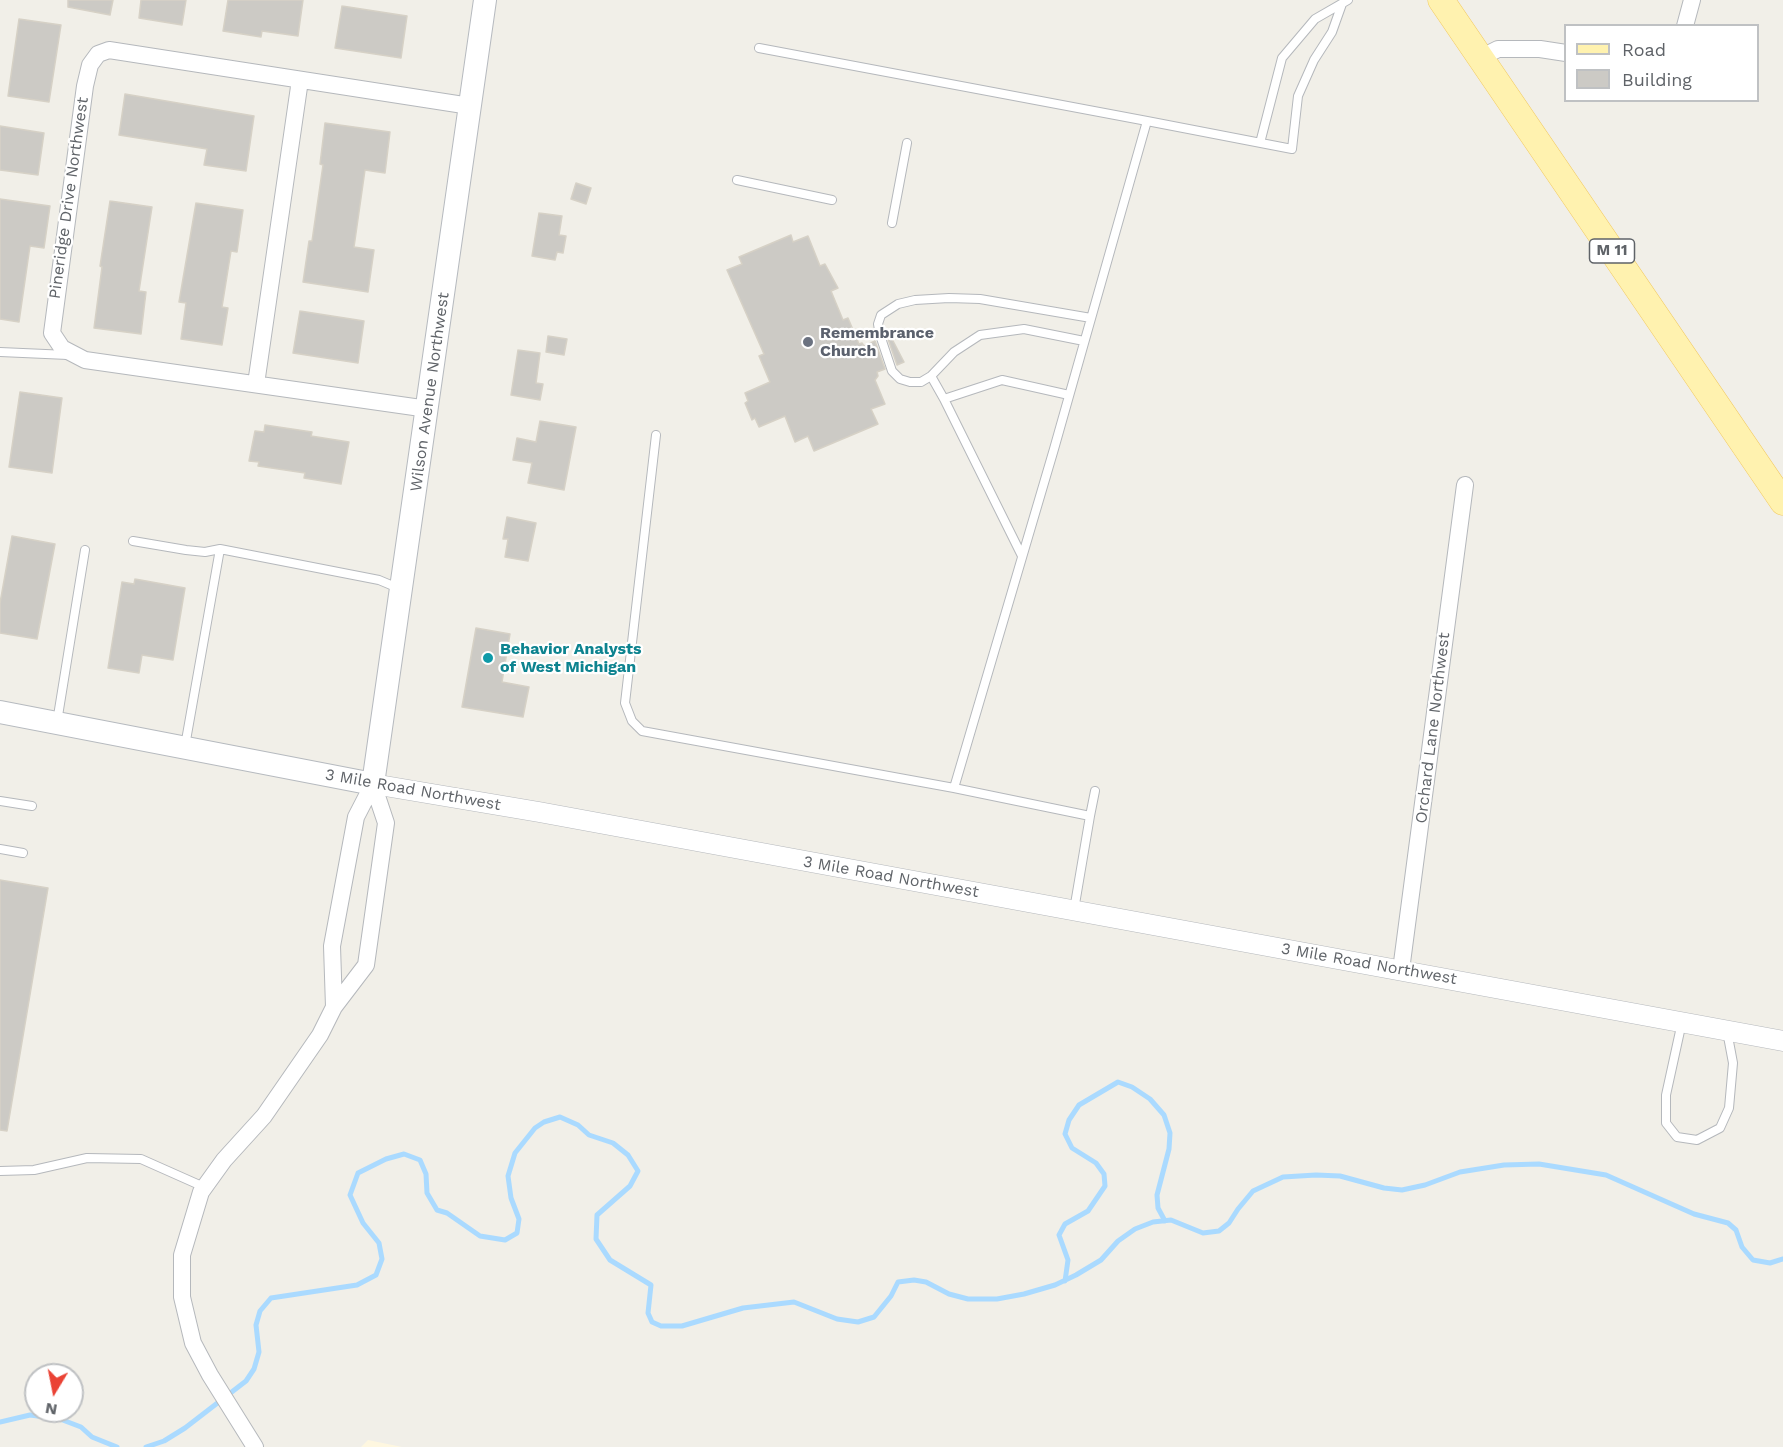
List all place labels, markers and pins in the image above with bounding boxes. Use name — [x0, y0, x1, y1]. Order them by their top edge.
place label: Remembrance Church — [820, 323, 934, 361]
marker: Remembrance Church — [801, 335, 815, 349]
place label: Behavior Analysts of West Michigan — [500, 639, 642, 677]
marker: Behavior Analysts of West Michigan — [481, 651, 495, 665]

